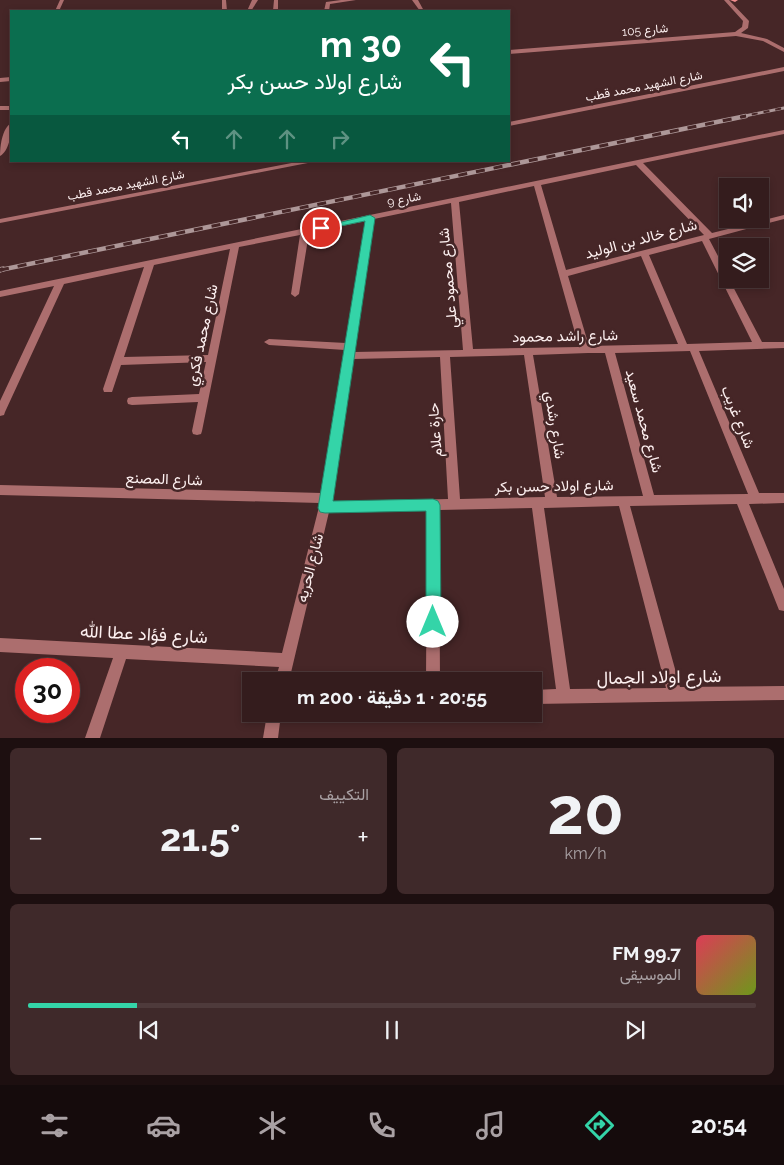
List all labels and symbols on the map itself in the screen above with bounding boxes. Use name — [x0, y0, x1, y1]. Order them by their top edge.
street label: شارع 105 — [621, 21, 669, 41]
street label: شارع الشهيد محمد قطب — [584, 68, 704, 106]
street label: شارع الشهيد محمد قطب — [66, 167, 186, 205]
street label: شارع 9 — [386, 189, 423, 211]
pin — [300, 207, 342, 249]
street label: شارع خالد بن الوليد — [583, 215, 700, 265]
street label: شارع محمود علي — [435, 226, 465, 329]
street label: شارع محمد فكري — [182, 282, 226, 388]
street label: شارع راشد محمود — [512, 326, 618, 348]
street label: شارع محمد سعيد — [620, 367, 667, 475]
street label: شارع غريب — [715, 383, 759, 452]
street label: شارع رشدي — [537, 390, 569, 461]
street label: حارة علام — [424, 402, 447, 458]
street label: شارع المصنع — [125, 469, 203, 491]
street label: شارع اولاد حسن بكر — [493, 476, 614, 498]
street label: شارع الحريه — [293, 532, 329, 605]
position arrow — [406, 595, 458, 647]
street label: شارع فؤاد عطا الله — [80, 620, 208, 649]
speed limit sign: 30 — [15, 658, 80, 723]
street label: شارع اولاد الجمال — [597, 665, 721, 690]

